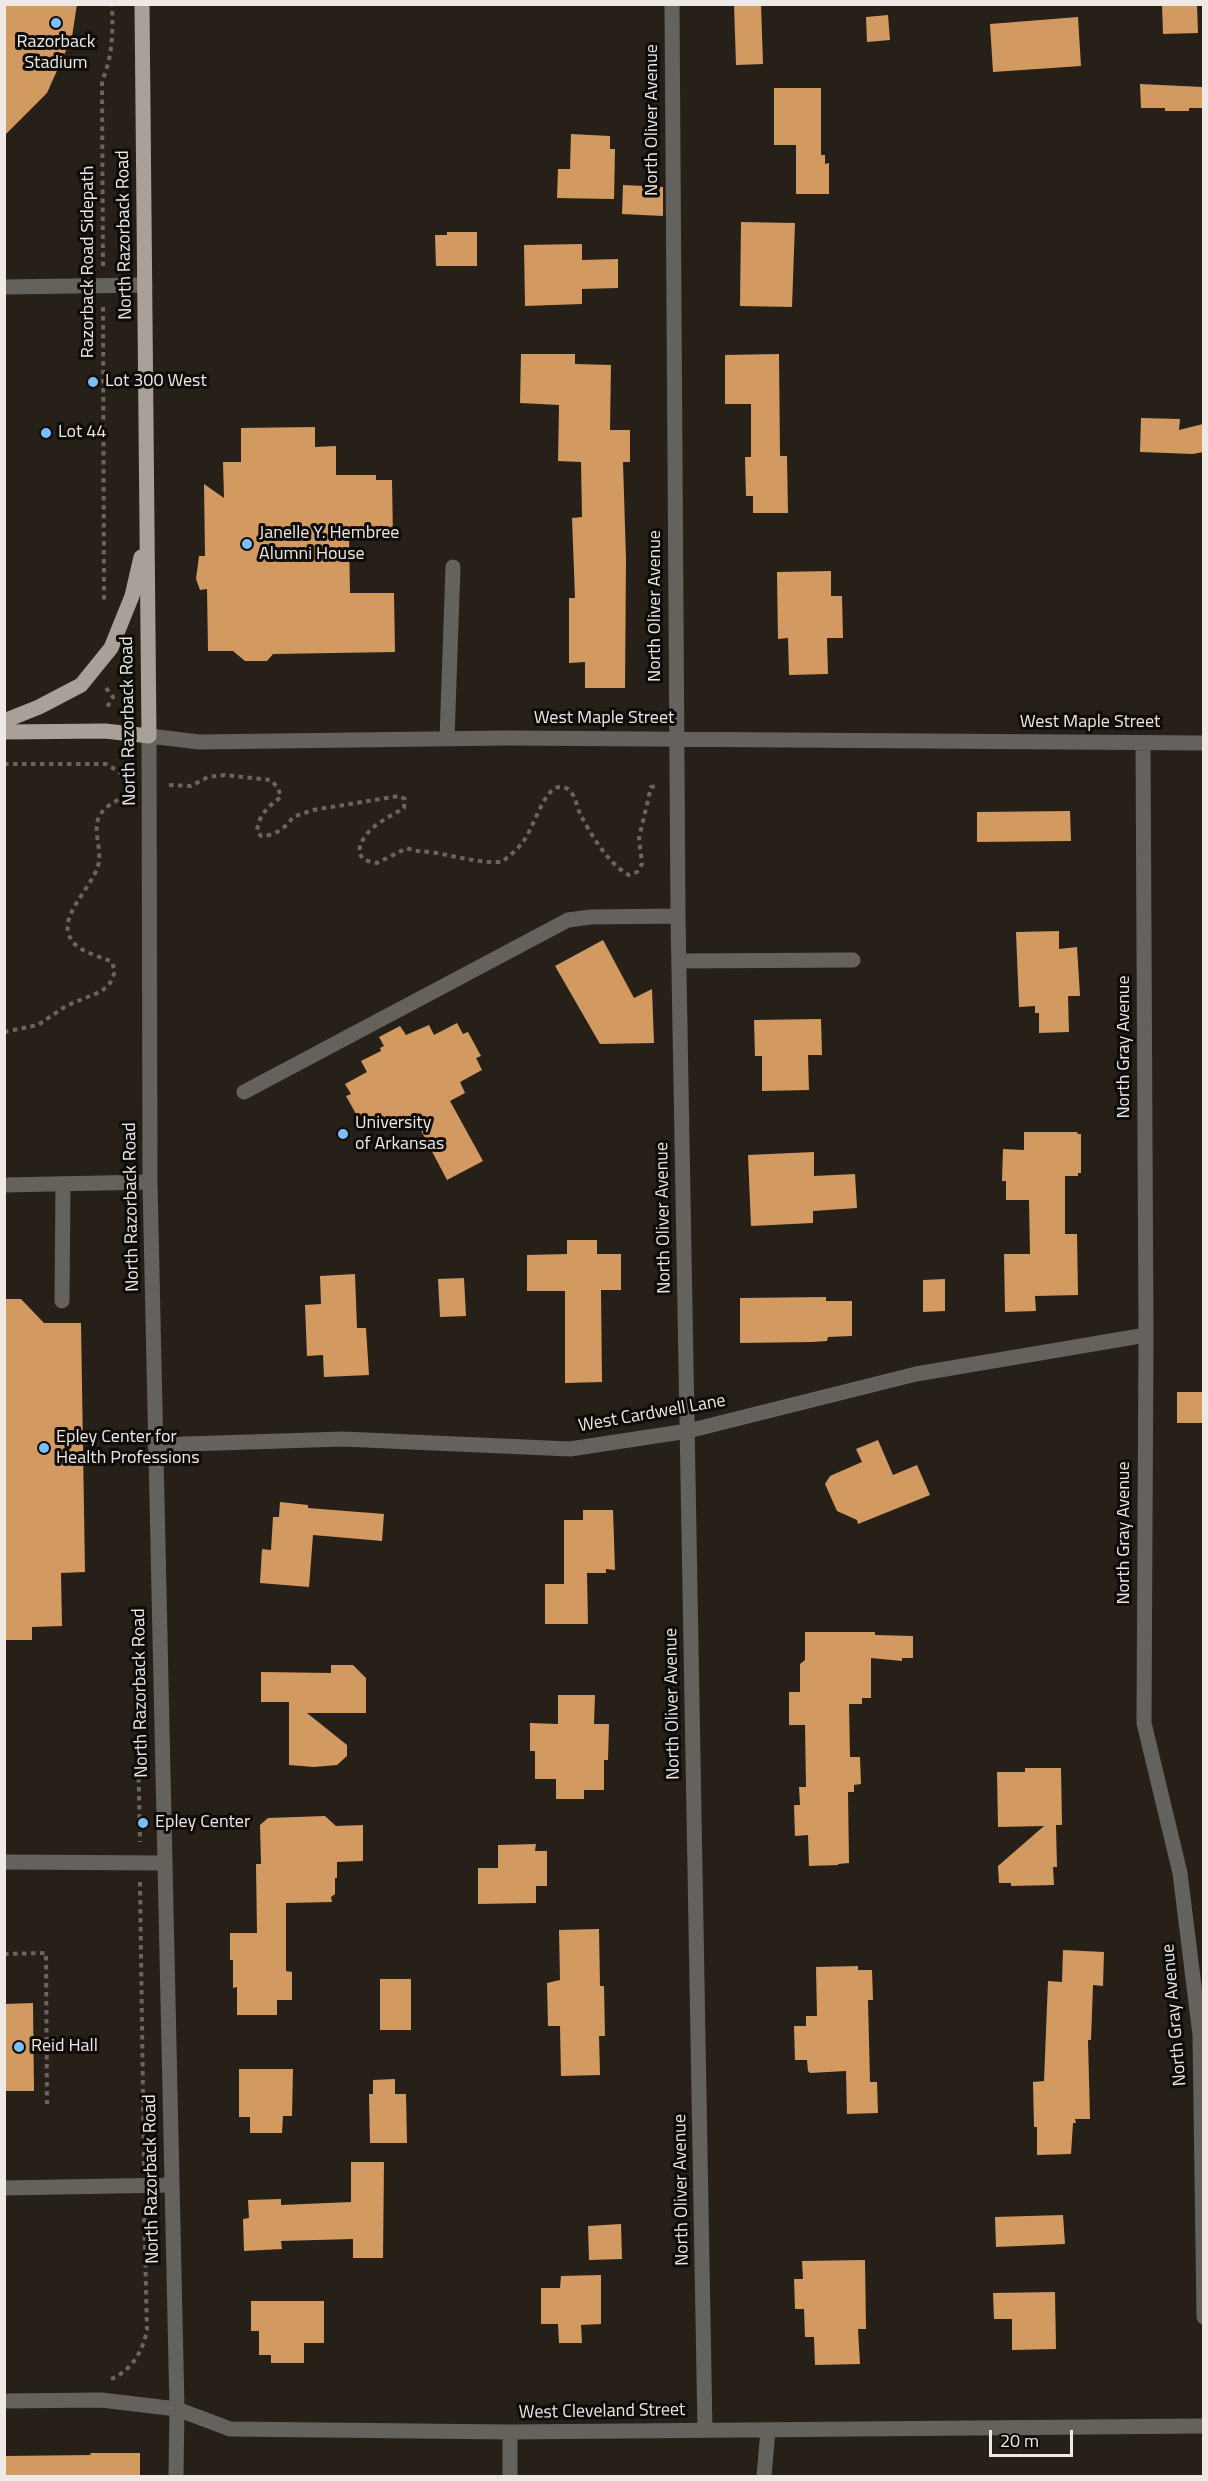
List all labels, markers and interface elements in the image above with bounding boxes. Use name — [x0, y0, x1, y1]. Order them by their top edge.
marker: Razorback Stadium — [49, 16, 63, 30]
place label: Razorback Stadium — [17, 32, 95, 74]
street label: North Oliver Avenue — [642, 44, 664, 196]
street label: North Razorback Road — [113, 150, 137, 320]
street label: Razorback Road Sidepath — [78, 166, 100, 358]
place label: Lot 300 West — [105, 371, 207, 393]
marker: Lot 300 West — [86, 375, 100, 389]
place label: Lot 44 — [58, 422, 106, 444]
marker: Lot 44 — [39, 426, 53, 440]
place label: Janelle Y. Hembree Alumni House — [259, 523, 399, 566]
street label: North Oliver Avenue — [645, 530, 667, 682]
marker: Janelle Y. Hembree Alumni House — [240, 537, 254, 551]
street label: North Razorback Road — [117, 636, 141, 806]
street label: West Maple Street — [534, 708, 674, 730]
street label: West Maple Street — [1020, 712, 1160, 734]
street label: North Gray Avenue — [1114, 976, 1136, 1118]
place label: University of Arkansas — [355, 1113, 444, 1156]
street label: North Razorback Road — [120, 1122, 144, 1292]
marker: University of Arkansas — [336, 1127, 350, 1141]
street label: North Oliver Avenue — [652, 1142, 676, 1294]
street label: West Cardwell Lane — [577, 1390, 727, 1438]
place label: Epley Center for Health Professions — [56, 1427, 200, 1470]
marker: Epley Center for Health Professions — [37, 1441, 51, 1455]
street label: North Gray Avenue — [1114, 1462, 1136, 1604]
street label: North Razorback Road — [129, 1608, 153, 1778]
street label: North Oliver Avenue — [661, 1628, 685, 1780]
place label: Epley Center — [155, 1812, 250, 1834]
marker: Epley Center — [136, 1816, 150, 1830]
street label: North Gray Avenue — [1158, 1943, 1192, 2087]
place label: Reid Hall — [31, 2036, 98, 2058]
marker: Reid Hall — [12, 2040, 26, 2054]
street label: North Razorback Road — [140, 2094, 164, 2264]
street label: North Oliver Avenue — [670, 2114, 694, 2266]
street label: West Cleveland Street — [519, 2400, 685, 2424]
scale bar — [992, 2418, 1076, 2456]
text: 20 m — [1000, 2427, 1039, 2454]

